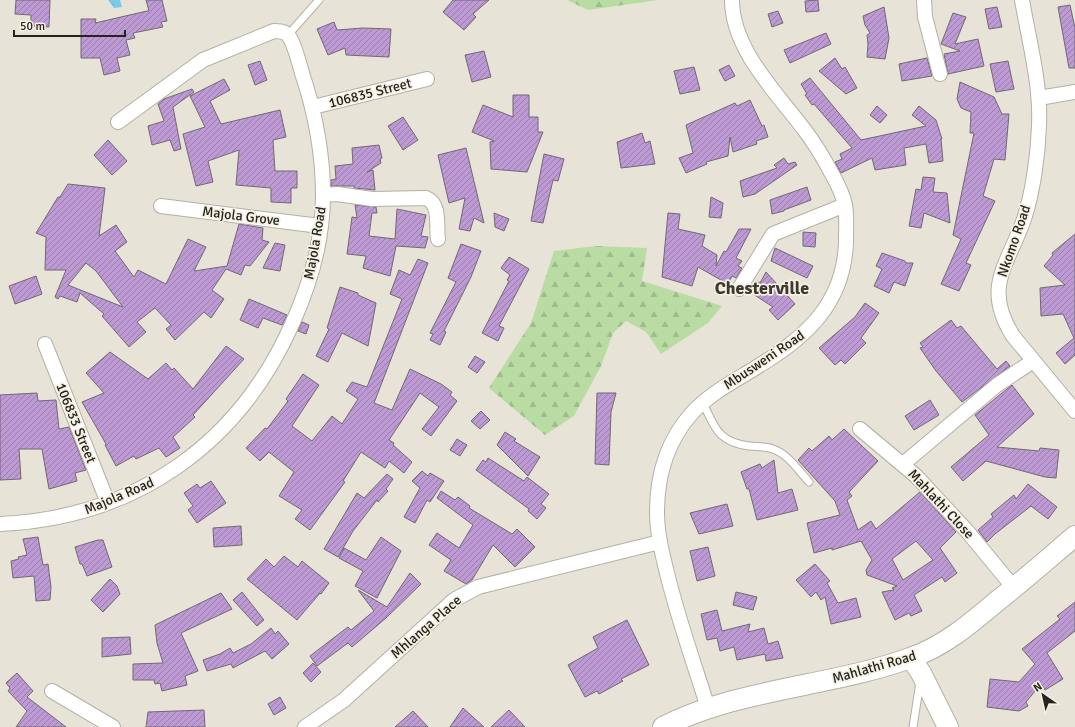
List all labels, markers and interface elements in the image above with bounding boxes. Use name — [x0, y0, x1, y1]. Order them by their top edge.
scale bar — [14, 12, 125, 38]
text: 50 m — [20, 19, 45, 34]
street label: 106835 Street — [327, 74, 413, 112]
street label: Majola Grove — [201, 203, 281, 229]
street label: Nkomo Road — [994, 203, 1034, 279]
street label: Majola Road — [300, 205, 330, 281]
district label: Chesterville — [715, 277, 809, 299]
street label: Mbusweni Road — [720, 327, 808, 393]
street label: 106833 Street — [52, 380, 100, 466]
street label: Mahlathi Close — [904, 466, 978, 542]
street label: Majola Road — [82, 474, 156, 518]
street label: Mhlanga Place — [387, 592, 465, 662]
street label: Mahlathi Road — [830, 647, 918, 687]
north arrow — [1023, 675, 1063, 715]
text: N — [1031, 680, 1044, 695]

